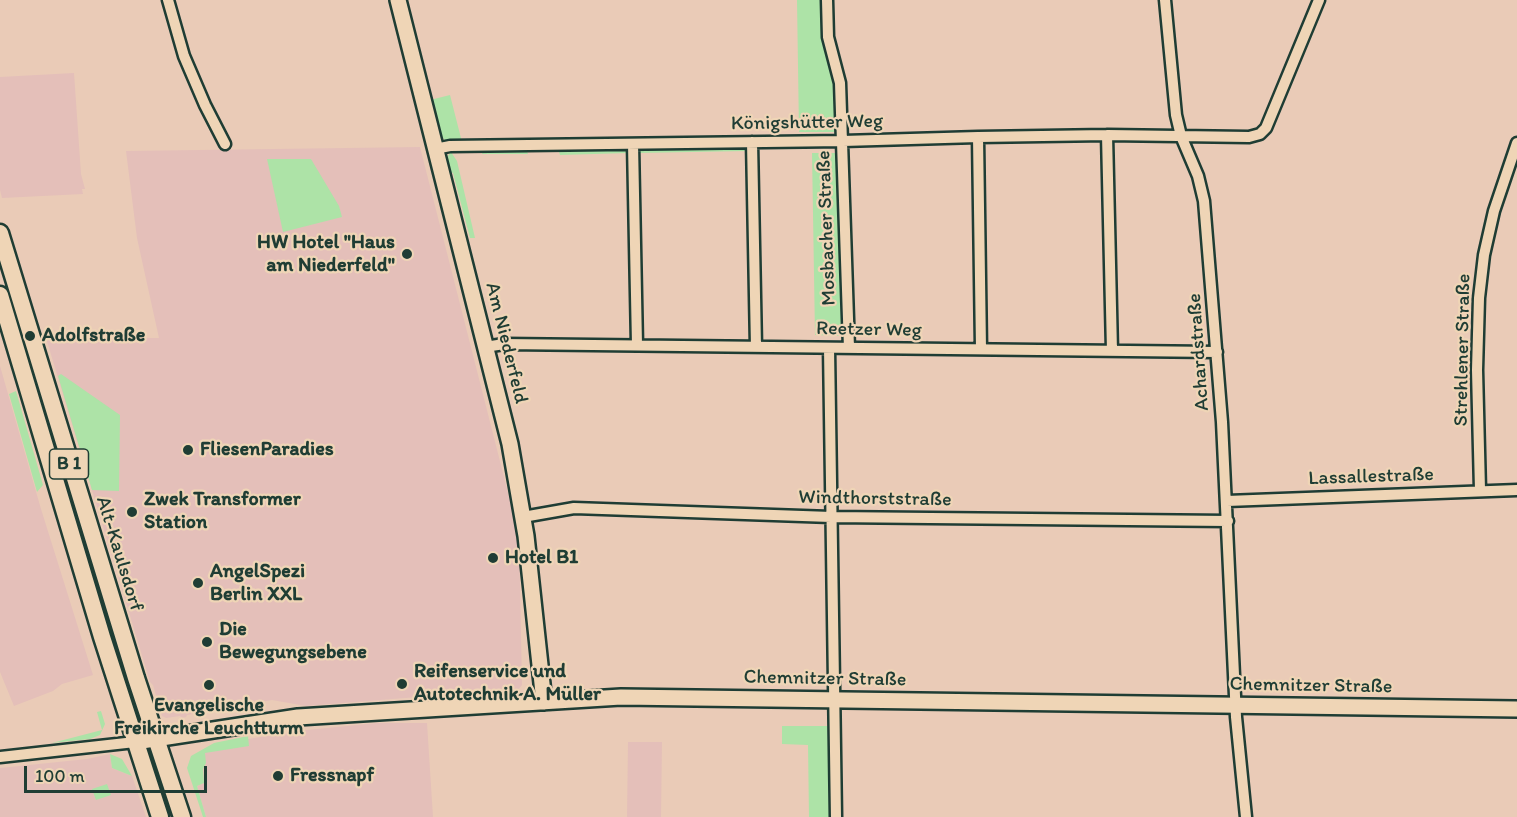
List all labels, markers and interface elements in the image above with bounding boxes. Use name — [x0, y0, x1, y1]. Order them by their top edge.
street label: Königshütter Weg — [731, 110, 883, 136]
street label: Mosbacher Straße — [812, 150, 842, 306]
place label: HW Hotel "Haus am Niederfeld" — [257, 231, 395, 278]
marker: HW Hotel "Haus am Niederfeld" — [400, 247, 414, 261]
street label: Strehlener Straße — [1450, 273, 1476, 427]
street label: Am Niederfeld — [479, 280, 533, 406]
street label: Achardstraße — [1183, 292, 1215, 412]
street label: Reetzer Weg — [816, 317, 922, 343]
place label: Adolfstraße — [42, 324, 145, 348]
marker: Adolfstraße — [23, 329, 37, 343]
place label: FliesenParadies — [200, 438, 334, 462]
marker: FliesenParadies — [181, 443, 195, 457]
road number: B 1 — [50, 449, 88, 479]
street label: Lassallestraße — [1308, 463, 1434, 491]
street label: Windthorststraße — [798, 486, 952, 512]
place label: Zwek Transformer Station — [144, 488, 301, 535]
street label: Alt-Kaulsdorf — [90, 494, 148, 614]
marker: Zwek Transformer Station — [125, 505, 139, 519]
place label: Hotel B1 — [505, 546, 578, 570]
marker: Hotel B1 — [486, 551, 500, 565]
place label: AngelSpezi Berlin XXL — [210, 560, 305, 607]
marker: AngelSpezi Berlin XXL — [191, 576, 205, 590]
place label: Die Bewegungsebene — [219, 618, 367, 665]
marker: Die Bewegungsebene — [200, 635, 214, 649]
place label: Reifenservice und Autotechnik A. Müller — [414, 660, 601, 707]
street label: Chemnitzer Straße — [743, 666, 907, 692]
street label: Chemnitzer Straße — [1229, 673, 1393, 699]
marker: Reifenservice und Autotechnik A. Müller — [395, 677, 409, 691]
marker: Evangelische Freikirche Leuchtturm — [202, 678, 216, 692]
place label: Evangelische Freikirche Leuchtturm — [114, 694, 304, 741]
scale bar — [27, 754, 210, 792]
place label: Fressnapf — [290, 764, 374, 788]
text: 100 m — [35, 765, 85, 787]
marker: Fressnapf — [271, 769, 285, 783]

